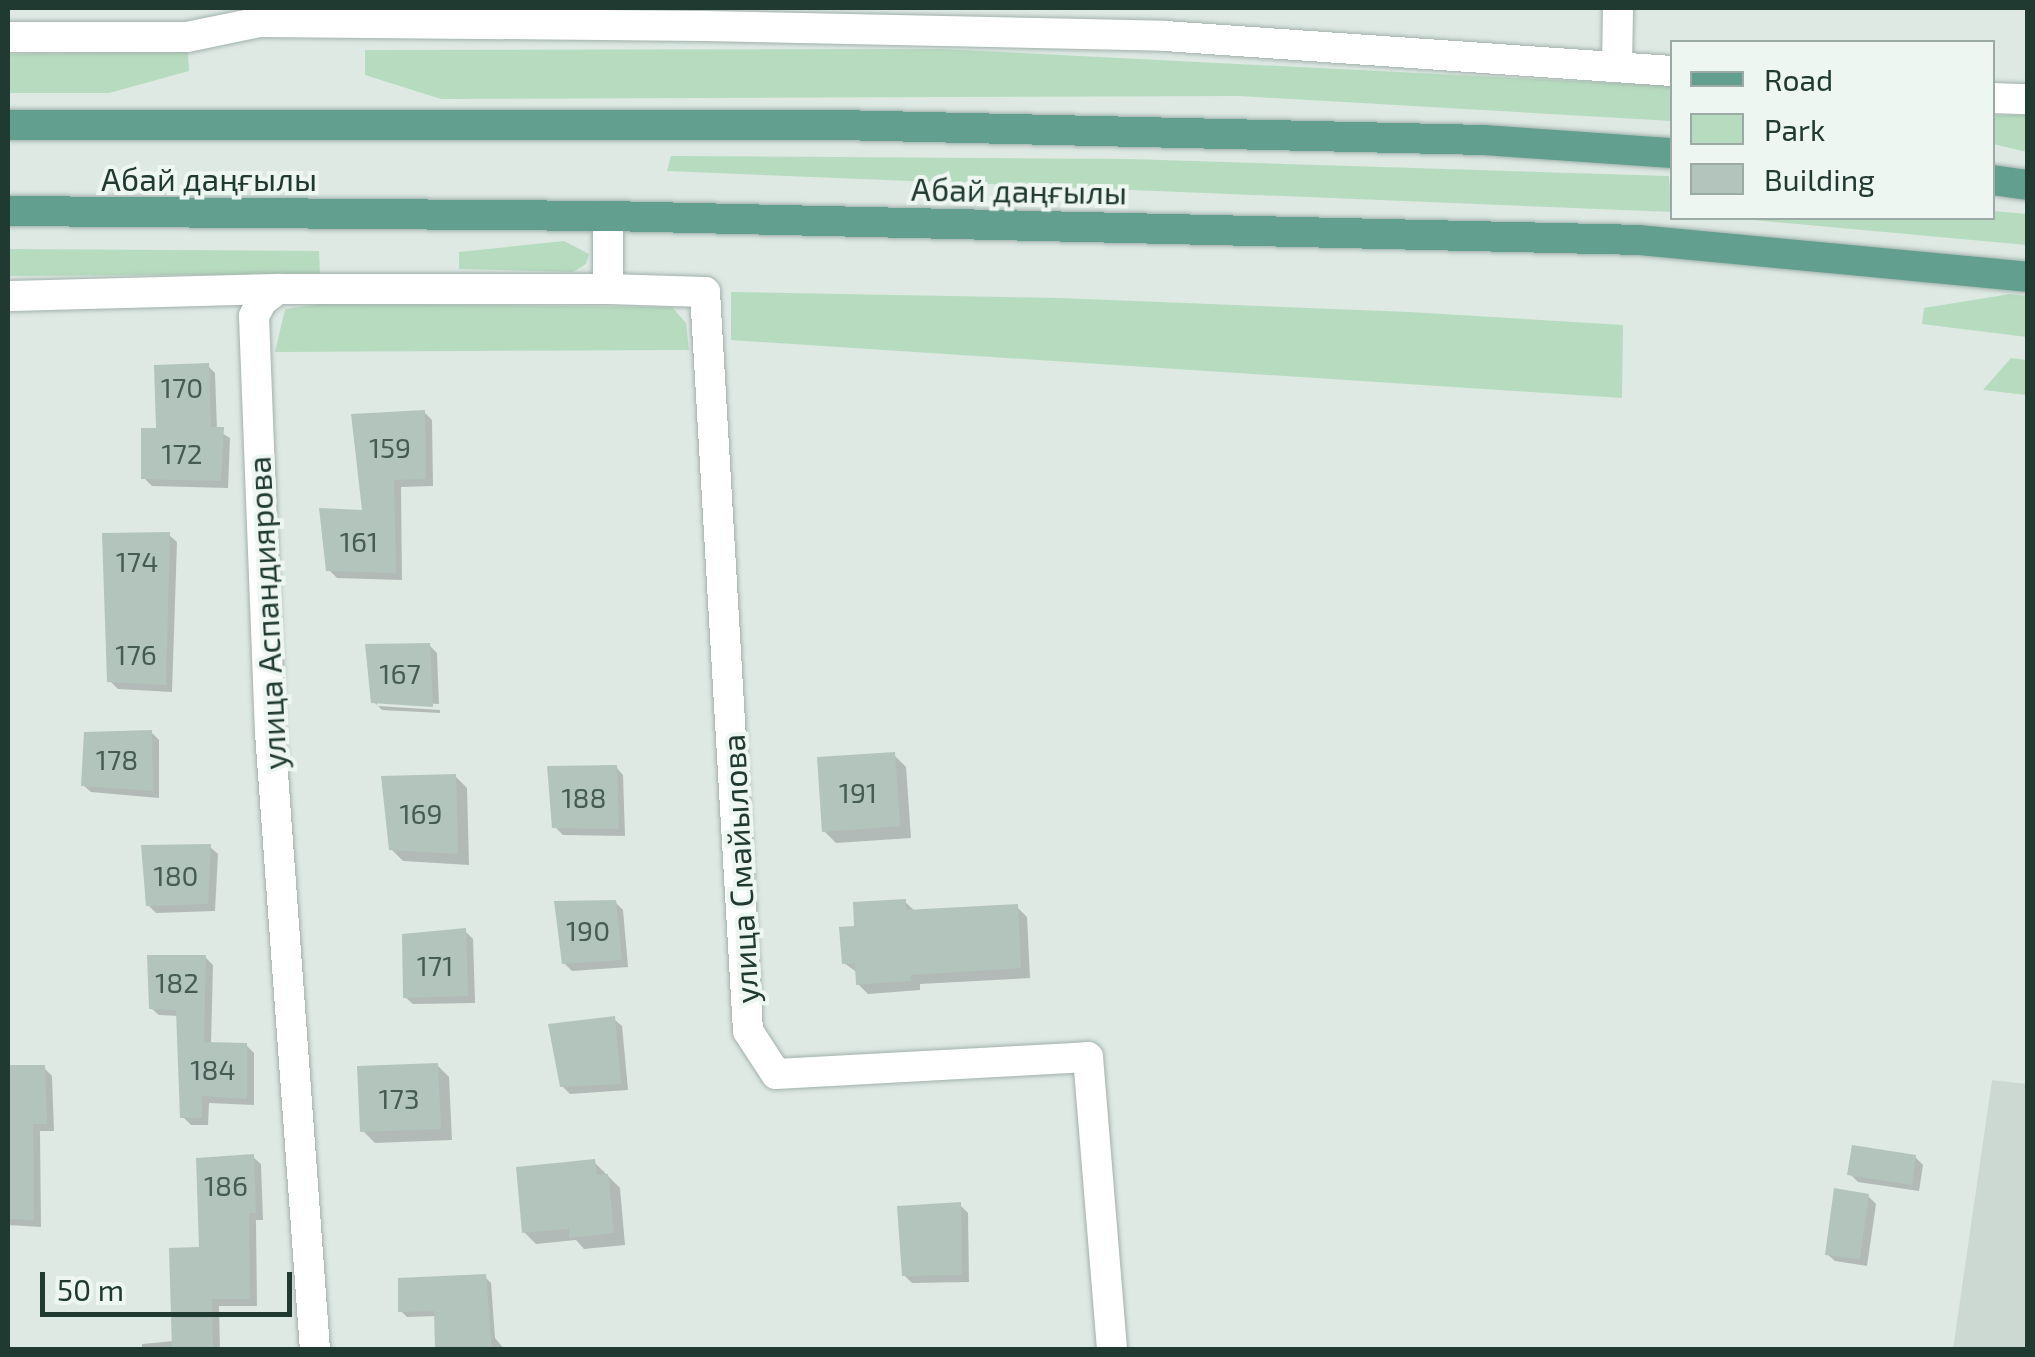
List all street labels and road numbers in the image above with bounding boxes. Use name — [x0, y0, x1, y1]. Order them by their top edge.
street label: Абай даңғылы — [101, 159, 317, 197]
street label: Абай даңғылы — [911, 169, 1127, 211]
street label: улица Аспандиярова — [239, 455, 293, 771]
street label: улица Смайылова — [713, 733, 765, 1005]

